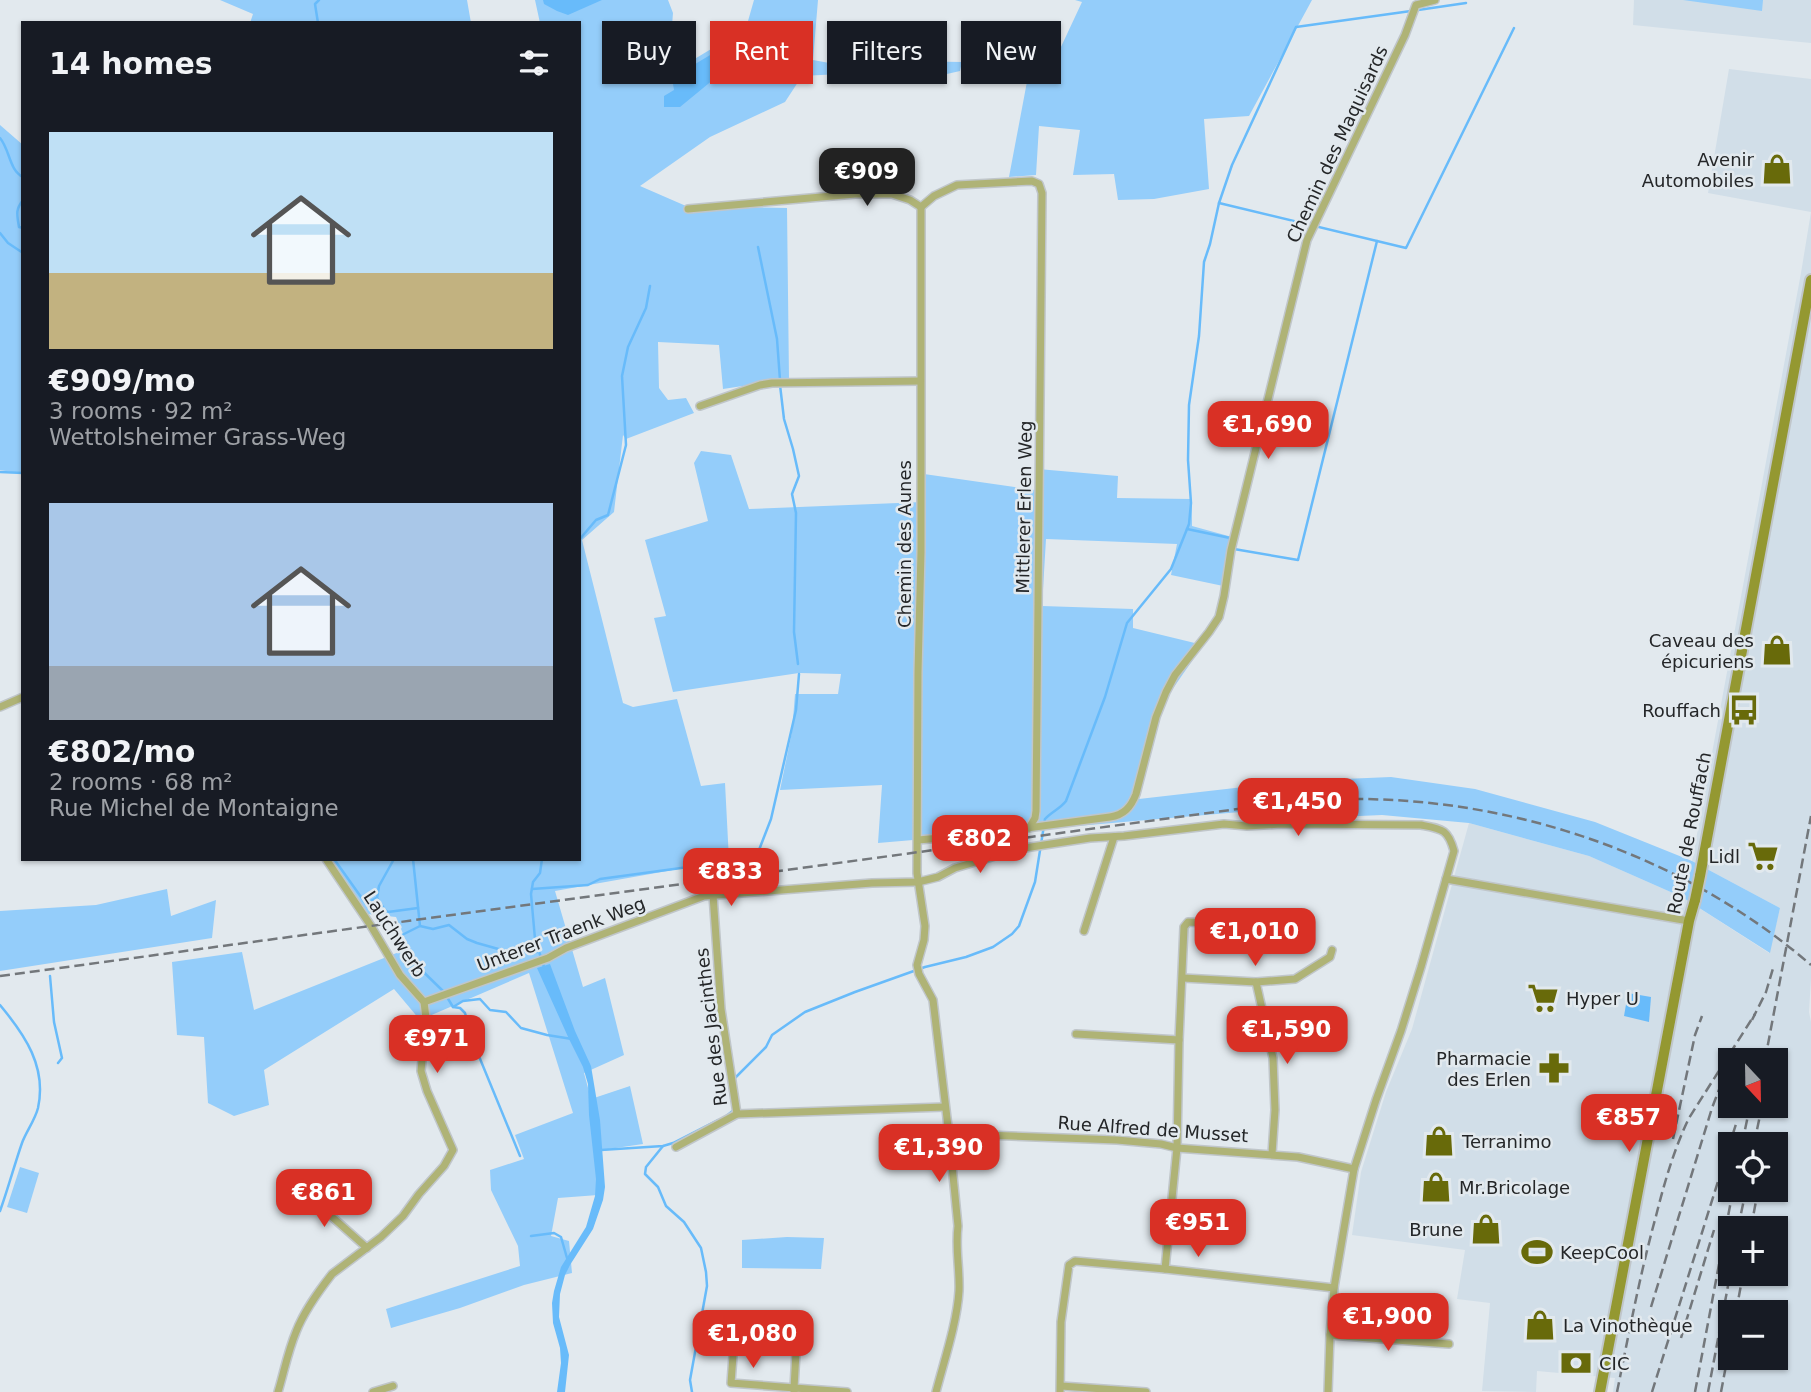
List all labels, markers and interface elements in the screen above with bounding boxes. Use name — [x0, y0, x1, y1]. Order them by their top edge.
chip: Buy — [602, 21, 696, 84]
chip: Rent — [710, 21, 813, 84]
chip: Filters — [827, 21, 947, 84]
chip: New — [961, 21, 1061, 84]
street label: Chemin des Maquisards — [1282, 42, 1392, 246]
icon: filters — [515, 44, 553, 82]
text: 14 homes — [49, 46, 213, 81]
pin: €909 — [826, 148, 908, 208]
place label: Avenir Automobiles — [1642, 149, 1755, 191]
shop icon: Avenir Automobiles — [1760, 152, 1794, 186]
text: €909 — [835, 158, 899, 184]
icon: home — [238, 177, 364, 303]
text: €909/mo — [49, 363, 195, 398]
text: 3 rooms · 92 m² — [49, 398, 233, 424]
pin: €1,690 — [1211, 402, 1325, 461]
text: €1,690 — [1224, 411, 1312, 437]
street label: Mittlerer Erlen Weg — [1012, 420, 1036, 594]
text: Wettolsheimer Grass-Weg — [49, 424, 346, 450]
street label: Chemin des Aunes — [894, 460, 915, 628]
icon: home — [238, 548, 364, 674]
place label: Caveau des épicuriens — [1649, 630, 1754, 672]
shop icon: Caveau des épicuriens — [1760, 633, 1794, 667]
bus stop icon: Rouffach — [1727, 693, 1761, 727]
place label: Rouffach — [1642, 700, 1721, 721]
text: €802/mo — [49, 734, 195, 769]
street label: Route de Rouffach — [1663, 750, 1715, 916]
text: 2 rooms · 68 m² — [49, 769, 233, 795]
pin: €1,450 — [1241, 778, 1355, 838]
text: €1,450 — [1254, 788, 1342, 814]
text: Rue Michel de Montaigne — [49, 795, 339, 821]
pin: €802 — [939, 816, 1021, 875]
text: €802 — [948, 825, 1012, 851]
supermarket icon: Lidl — [1746, 839, 1780, 873]
place label: Lidl — [1709, 846, 1740, 867]
pin: €833 — [690, 848, 772, 908]
text: €833 — [699, 858, 763, 884]
street label: Lauchwerb — [359, 887, 431, 981]
street label: Unterer Traenk Weg — [474, 892, 648, 976]
pin: €1,010 — [1198, 908, 1312, 968]
text: €1,010 — [1211, 918, 1299, 944]
street label: Rue des Jacinthes — [691, 947, 731, 1107]
supermarket icon: Hyper U — [1526, 981, 1560, 1015]
place label: Hyper U — [1566, 988, 1639, 1009]
pin: €1,590 — [1230, 1006, 1344, 1066]
pin: €971 — [396, 1016, 478, 1075]
text: €1,590 — [1243, 1016, 1331, 1042]
text: €971 — [405, 1025, 469, 1051]
place label: Pharmacie des Erlen — [1436, 1048, 1531, 1090]
north arrow — [1718, 1048, 1788, 1118]
map controls — [1718, 1048, 1788, 1370]
pharmacy icon: Pharmacie des Erlen — [1537, 1051, 1571, 1085]
pin: €857 — [1588, 1094, 1670, 1154]
text: €857 — [1597, 1104, 1661, 1130]
street label: Rue Alfred de Musset — [1057, 1112, 1249, 1146]
pin: €1,390 — [882, 1124, 996, 1184]
shop icon: Terranimo — [1422, 1124, 1456, 1158]
place label: Terranimo — [1461, 1131, 1551, 1152]
button: locate — [1718, 1132, 1788, 1202]
text: €1,390 — [895, 1134, 983, 1160]
pin: €861 — [283, 1170, 365, 1229]
shop icon: Mr.Bricolage — [1419, 1170, 1453, 1204]
place label: Mr.Bricolage — [1459, 1177, 1570, 1198]
text: €861 — [292, 1179, 356, 1205]
pin: €951 — [1157, 1200, 1239, 1259]
text: €951 — [1166, 1209, 1230, 1235]
shop icon: Brune — [1469, 1212, 1503, 1246]
button: + — [1718, 1216, 1788, 1286]
place label: Brune — [1409, 1219, 1463, 1240]
sports icon: KeepCool — [1520, 1235, 1554, 1269]
place label: KeepCool — [1560, 1242, 1644, 1263]
pin: €1,900 — [1331, 1294, 1445, 1353]
button: − — [1718, 1300, 1788, 1370]
text: €1,900 — [1344, 1303, 1432, 1329]
shop icon: La Vinothèque — [1523, 1308, 1557, 1342]
pin: €1,080 — [696, 1310, 810, 1370]
place label: La Vinothèque — [1563, 1315, 1693, 1336]
text: €1,080 — [709, 1320, 797, 1346]
bank icon: CIC — [1559, 1346, 1593, 1380]
place label: CIC — [1599, 1353, 1629, 1374]

